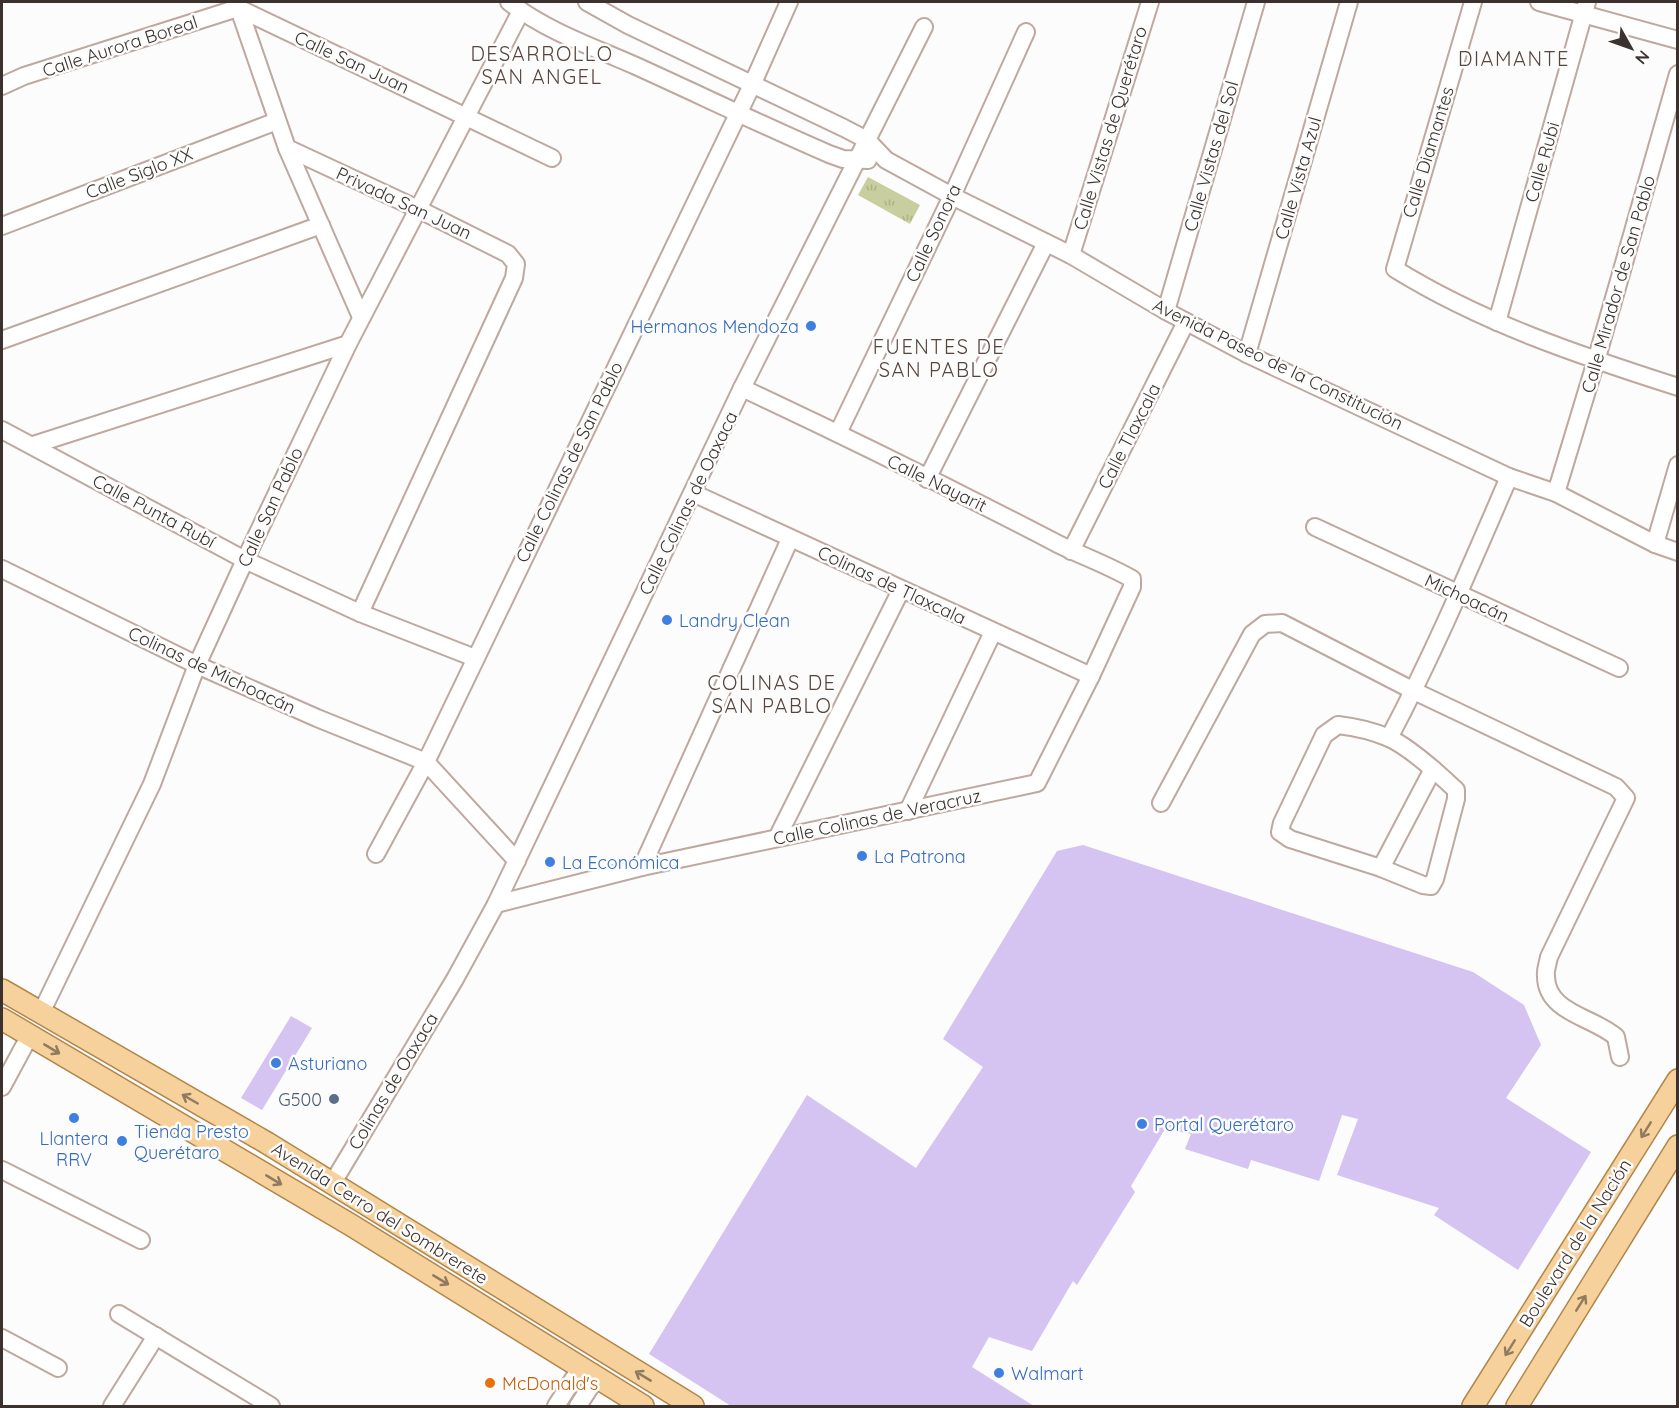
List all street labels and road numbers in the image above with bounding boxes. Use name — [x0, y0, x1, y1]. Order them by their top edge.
street label: Calle Aurora Boreal — [39, 10, 201, 82]
street label: Calle Vistas de Querétaro — [1068, 23, 1152, 233]
street label: Calle San Juan — [291, 25, 413, 99]
street label: Calle Vistas del Sol — [1178, 78, 1244, 234]
street label: Calle Diamantes — [1397, 84, 1459, 220]
street label: Calle Vista Azul — [1269, 114, 1327, 242]
street label: Calle Rubi — [1520, 119, 1564, 205]
street label: Calle Siglo XX — [82, 142, 196, 204]
street label: Privada San Juan — [333, 162, 475, 244]
street label: Calle Mirador de San Pablo — [1576, 172, 1660, 396]
street label: Calle Sonora — [900, 180, 966, 286]
street label: Avenida Paseo de la Constitución — [1149, 293, 1407, 435]
street label: Calle Colinas de San Pablo — [510, 358, 628, 566]
street label: Calle Tlaxcala — [1093, 379, 1165, 493]
street label: Calle Colinas de Oaxaca — [633, 407, 743, 599]
street label: Calle San Pablo — [232, 443, 308, 571]
street label: Calle Nayarit — [883, 449, 991, 517]
street label: Calle Punta Rubí — [89, 469, 220, 553]
street label: Colinas de Tlaxcala — [814, 541, 970, 629]
street label: Michoacán — [1421, 568, 1513, 628]
street label: Colinas de Michoacán — [125, 621, 299, 719]
street label: Calle Colinas de Veracruz — [771, 784, 983, 850]
street label: Colinas de Oaxaca — [343, 1008, 443, 1154]
street label: Avenida Cerro del Sombrerete — [268, 1137, 492, 1289]
street label: Boulevard de la Nación — [1514, 1155, 1636, 1331]

